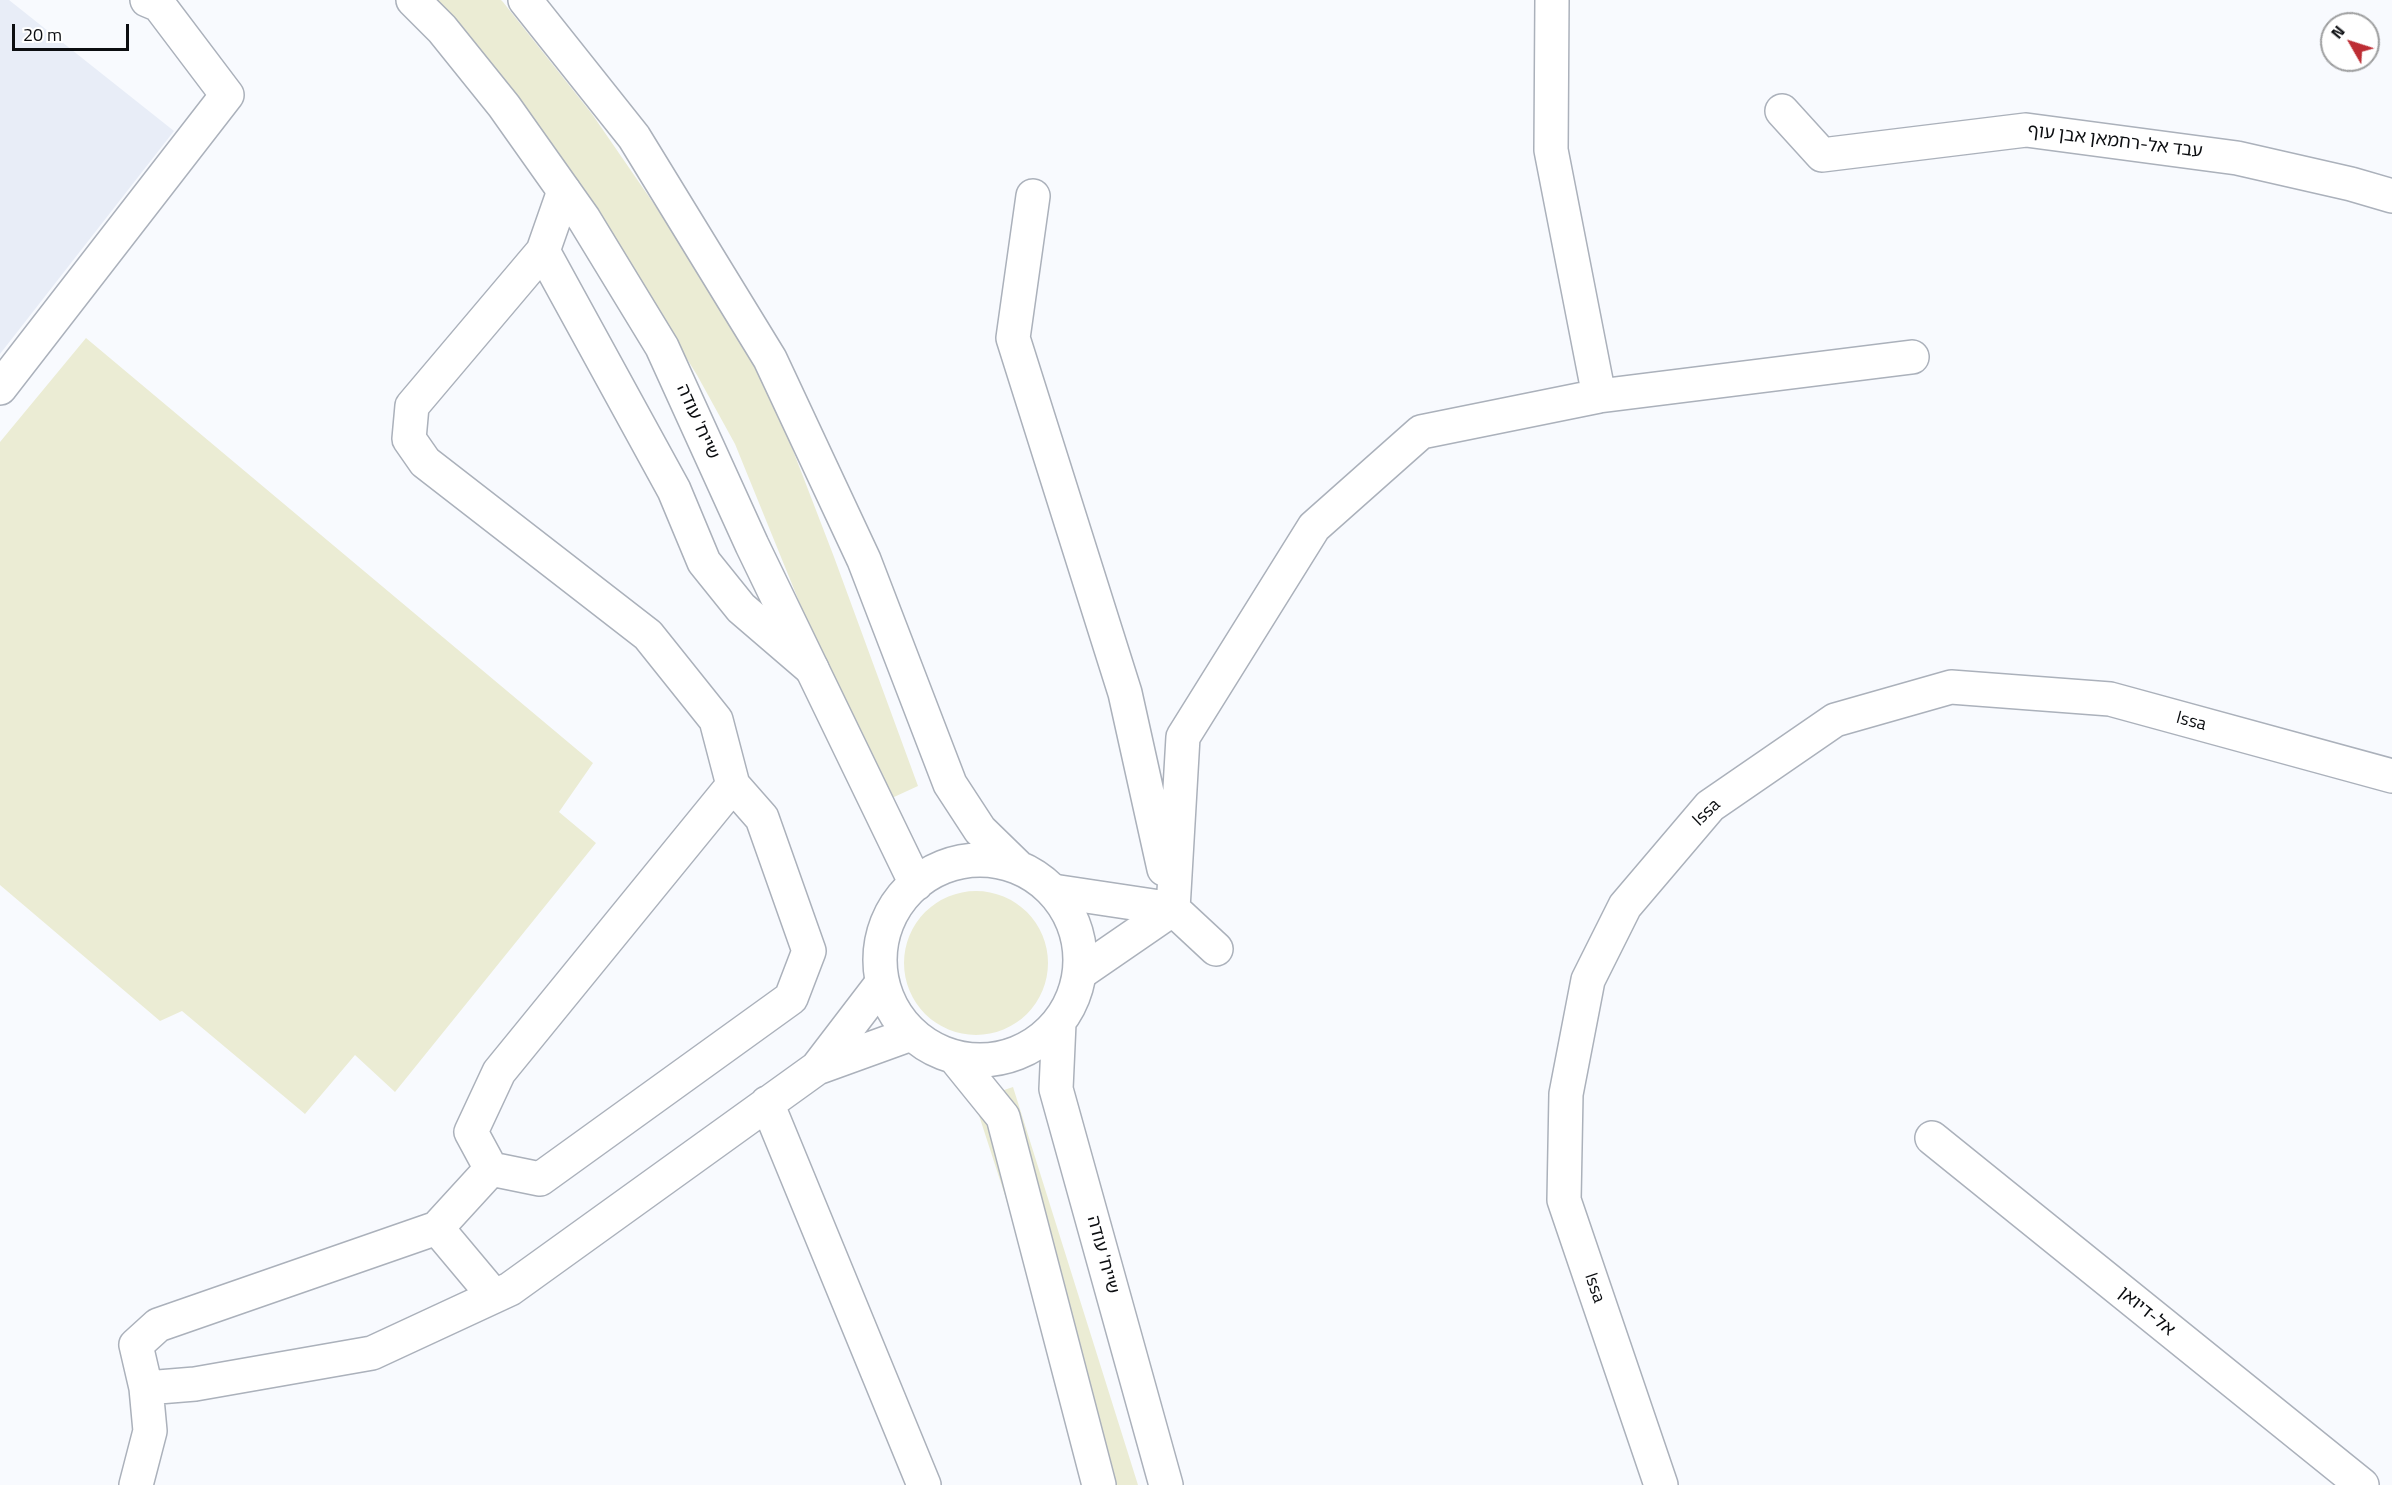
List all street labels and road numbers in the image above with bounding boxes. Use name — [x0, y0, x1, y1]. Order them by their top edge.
street label: עבד אל-רחמאן אבן עוף — [2026, 121, 2204, 163]
street label: שייח' עודה — [671, 381, 723, 463]
street label: Issa — [2174, 708, 2208, 736]
street label: Issa — [1689, 795, 1725, 831]
street label: שייח' עודה — [1081, 1214, 1123, 1296]
street label: Issa — [1579, 1270, 1609, 1306]
street label: אל-דיואן — [2113, 1283, 2179, 1341]

